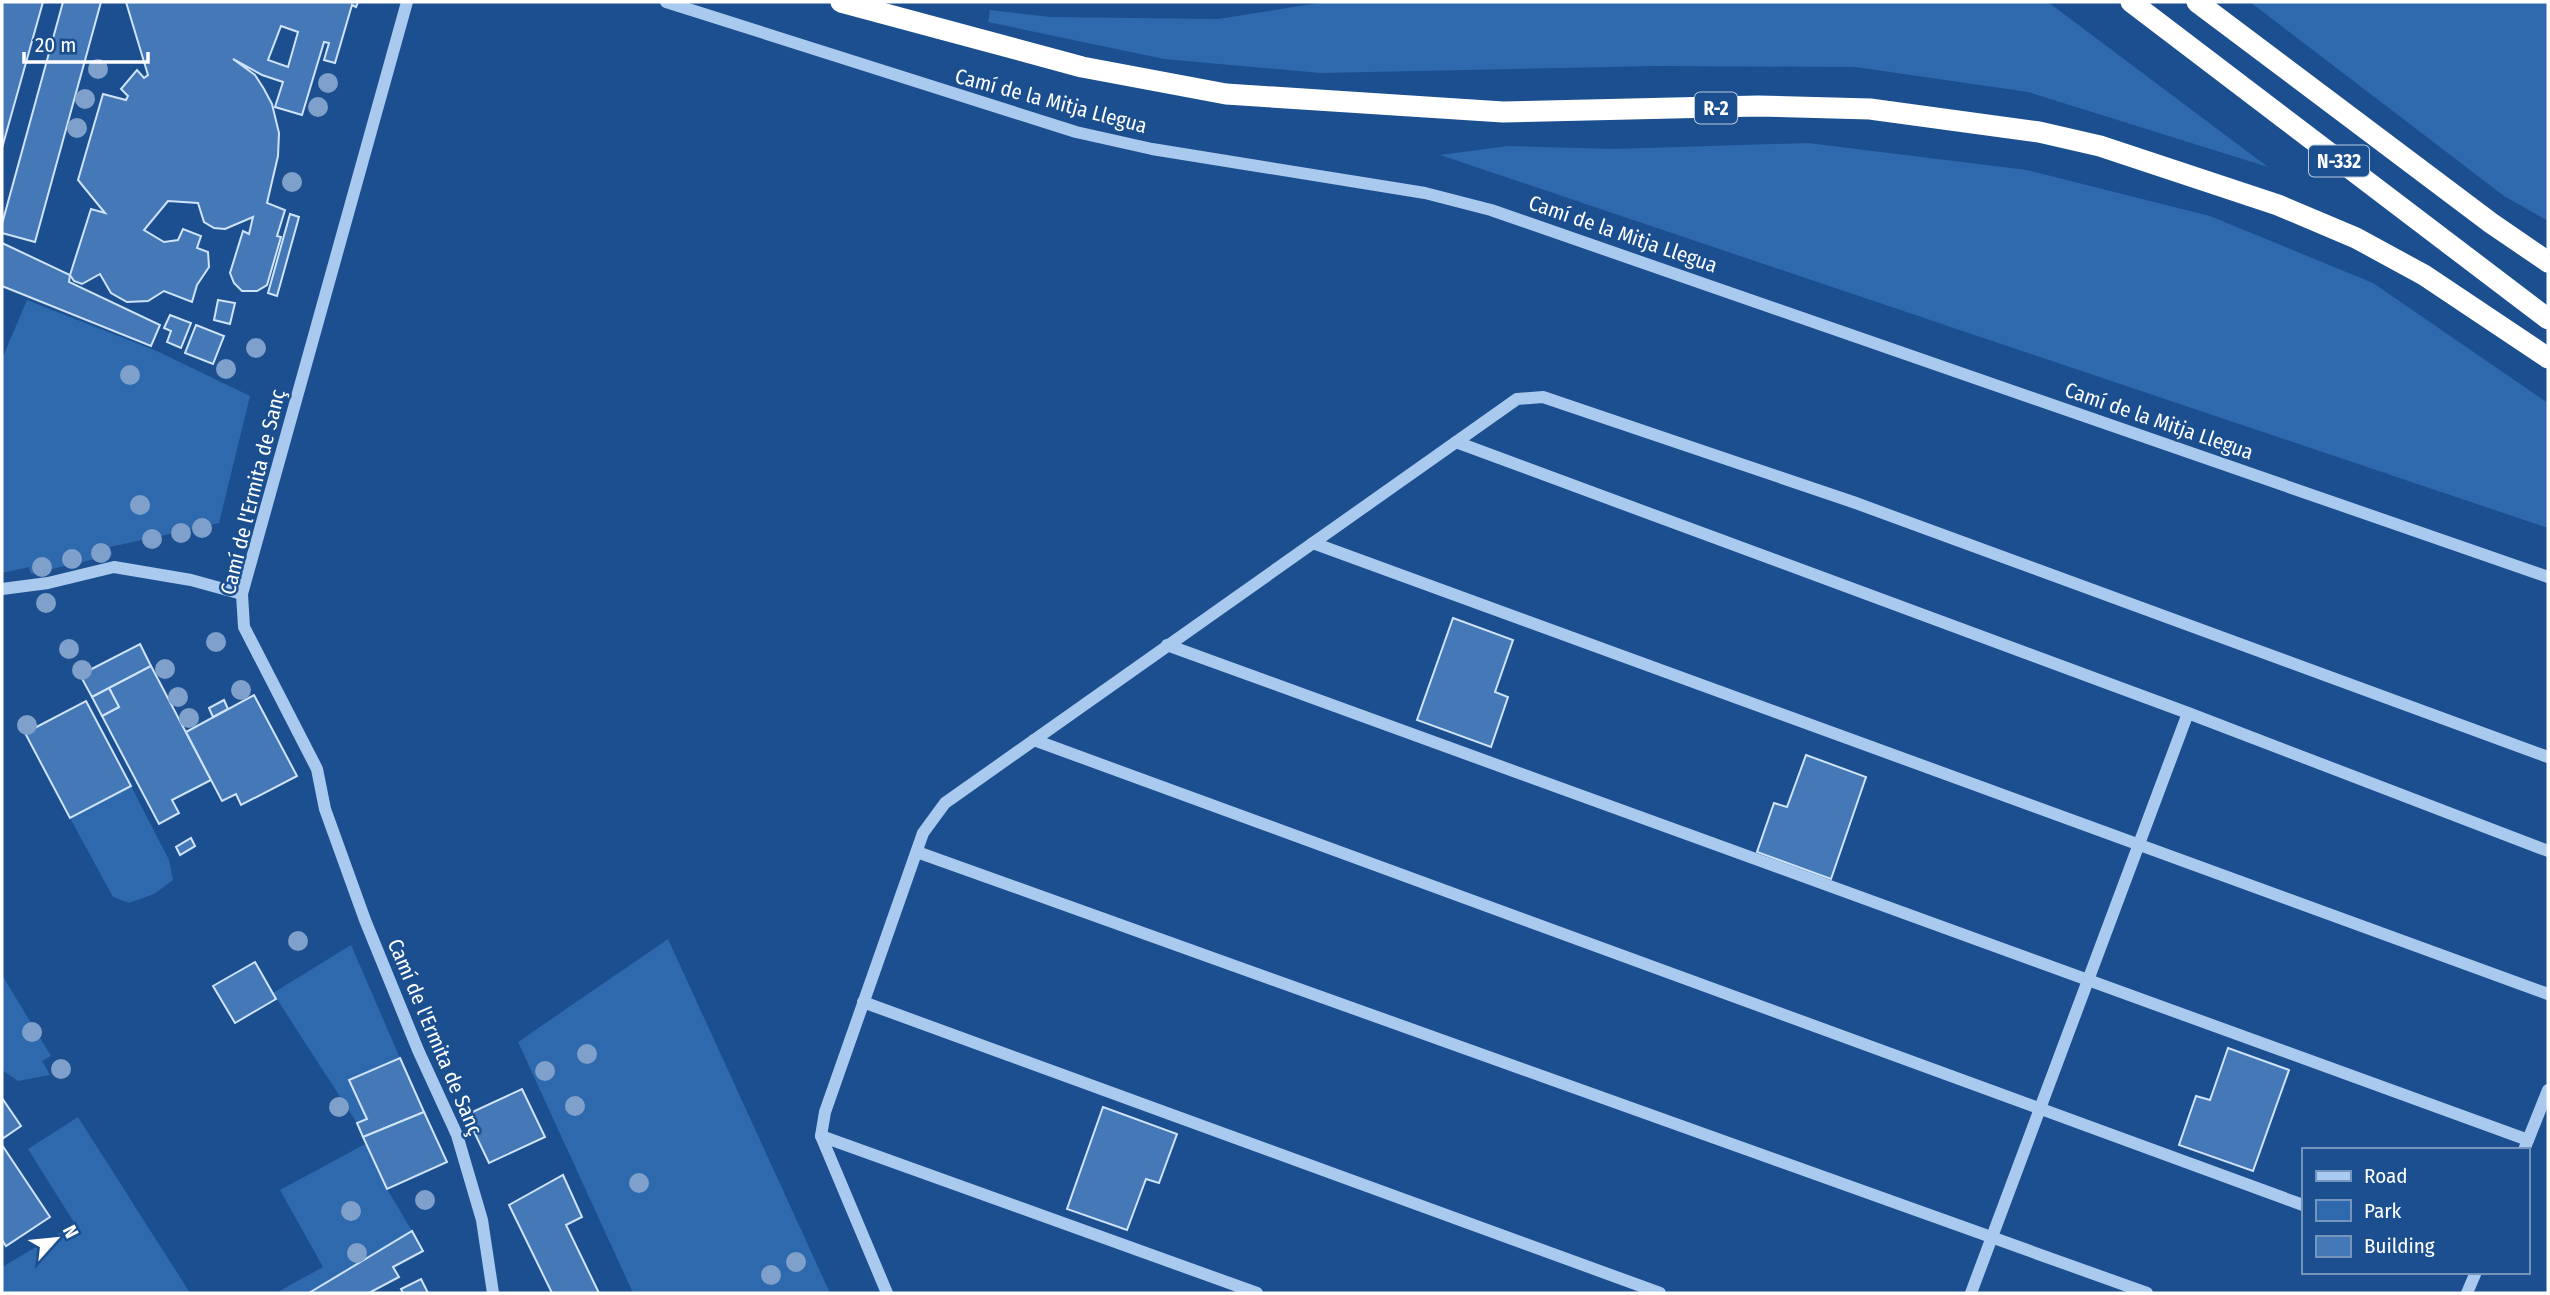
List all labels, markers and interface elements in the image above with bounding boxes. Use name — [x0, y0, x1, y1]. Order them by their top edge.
scale bar — [24, 21, 149, 65]
text: 20 m — [35, 32, 76, 58]
street label: Camí de la Mitja Llegua — [952, 63, 1150, 139]
road number: R-2 — [1695, 92, 1737, 124]
road number: N-332 — [2309, 146, 2369, 176]
street label: Camí de la Mitja Llegua — [1525, 190, 1721, 278]
street label: Camí de la Mitja Llegua — [2061, 377, 2257, 465]
street label: Camí de l'Ermita de Sanç — [215, 387, 291, 597]
street label: Camí de l'Ermita de Sanç — [382, 935, 488, 1139]
legend — [2302, 1148, 2529, 1274]
text: Road — [2364, 1163, 2408, 1189]
text: Park — [2364, 1198, 2402, 1224]
north arrow — [21, 1204, 91, 1274]
text: N — [58, 1221, 84, 1242]
text: Building — [2364, 1233, 2435, 1259]

